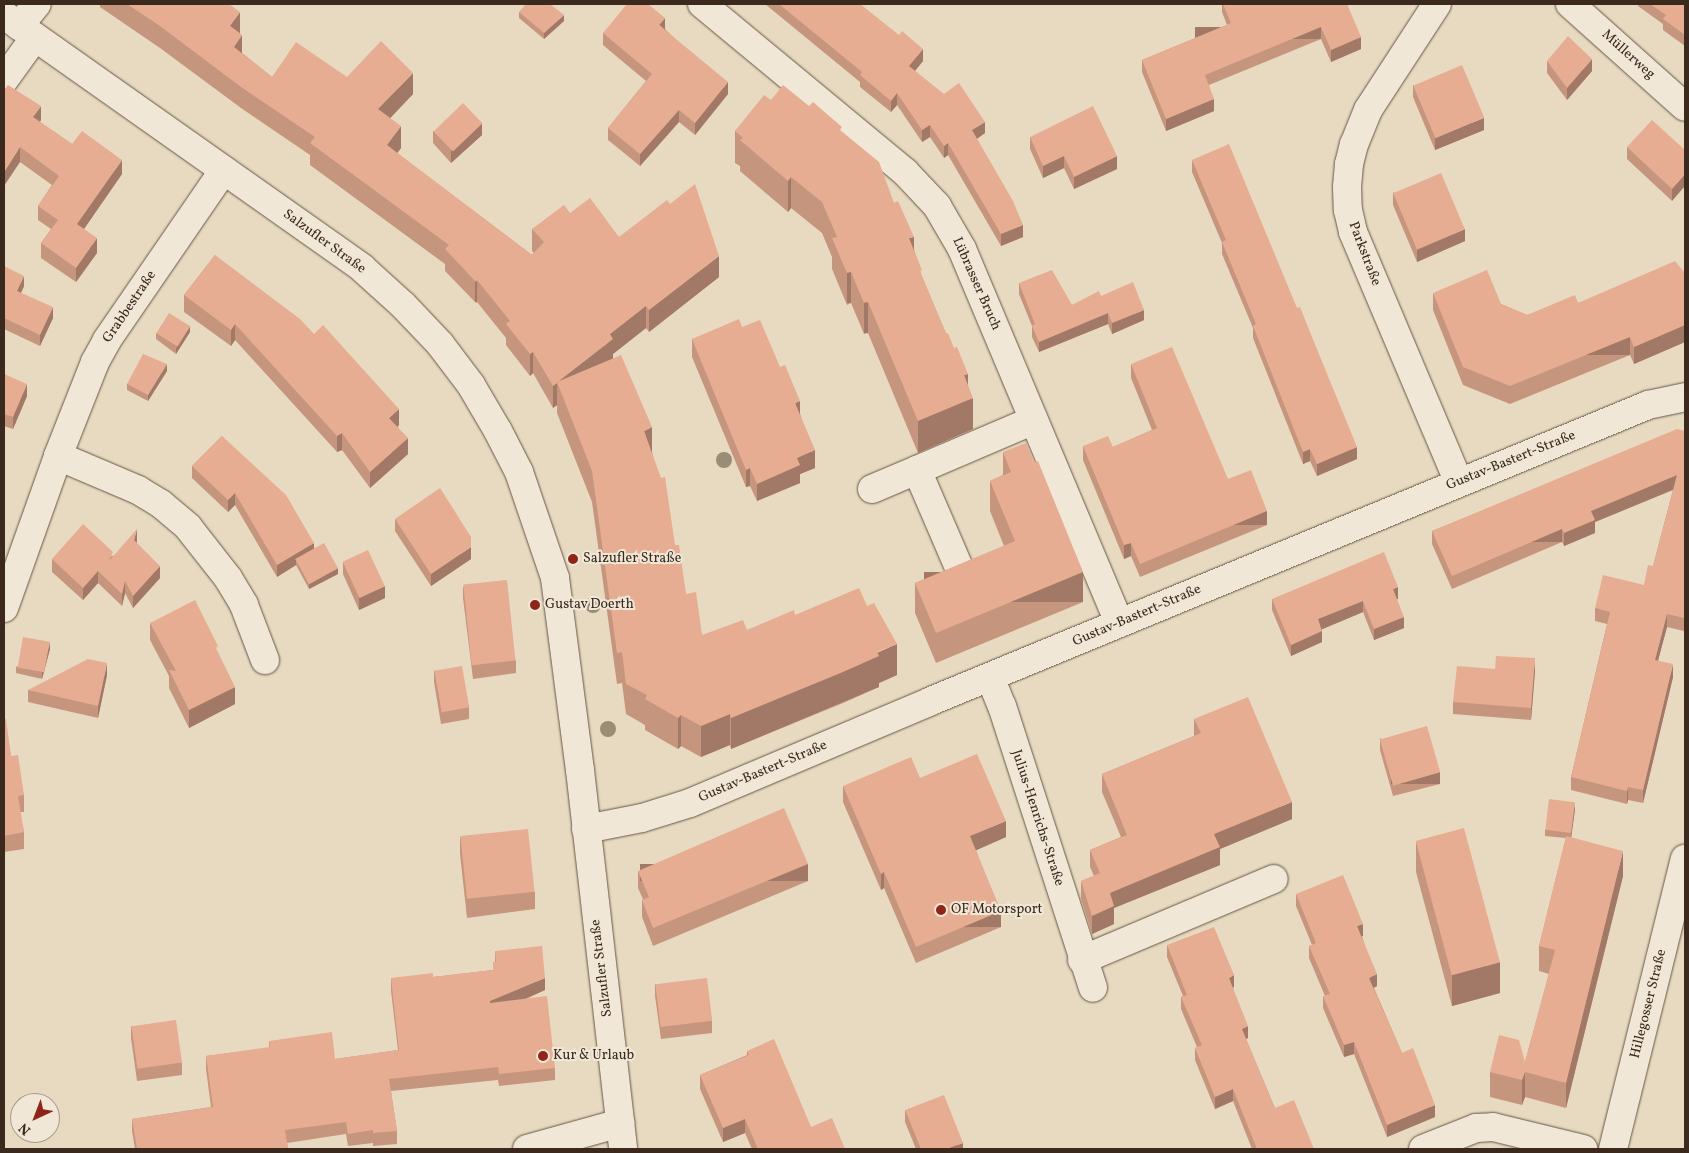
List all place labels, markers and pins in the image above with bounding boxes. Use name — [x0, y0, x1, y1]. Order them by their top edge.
place label: Salzufler Straße — [583, 551, 681, 567]
marker: Salzufler Straße — [567, 553, 579, 565]
place label: Gustav Doerth — [545, 597, 634, 613]
marker: Gustav Doerth — [529, 599, 541, 611]
place label: OF Motorsport — [951, 902, 1042, 918]
marker: OF Motorsport — [935, 904, 947, 916]
place label: Kur & Urlaub — [553, 1048, 634, 1064]
marker: Kur & Urlaub — [537, 1050, 549, 1062]

